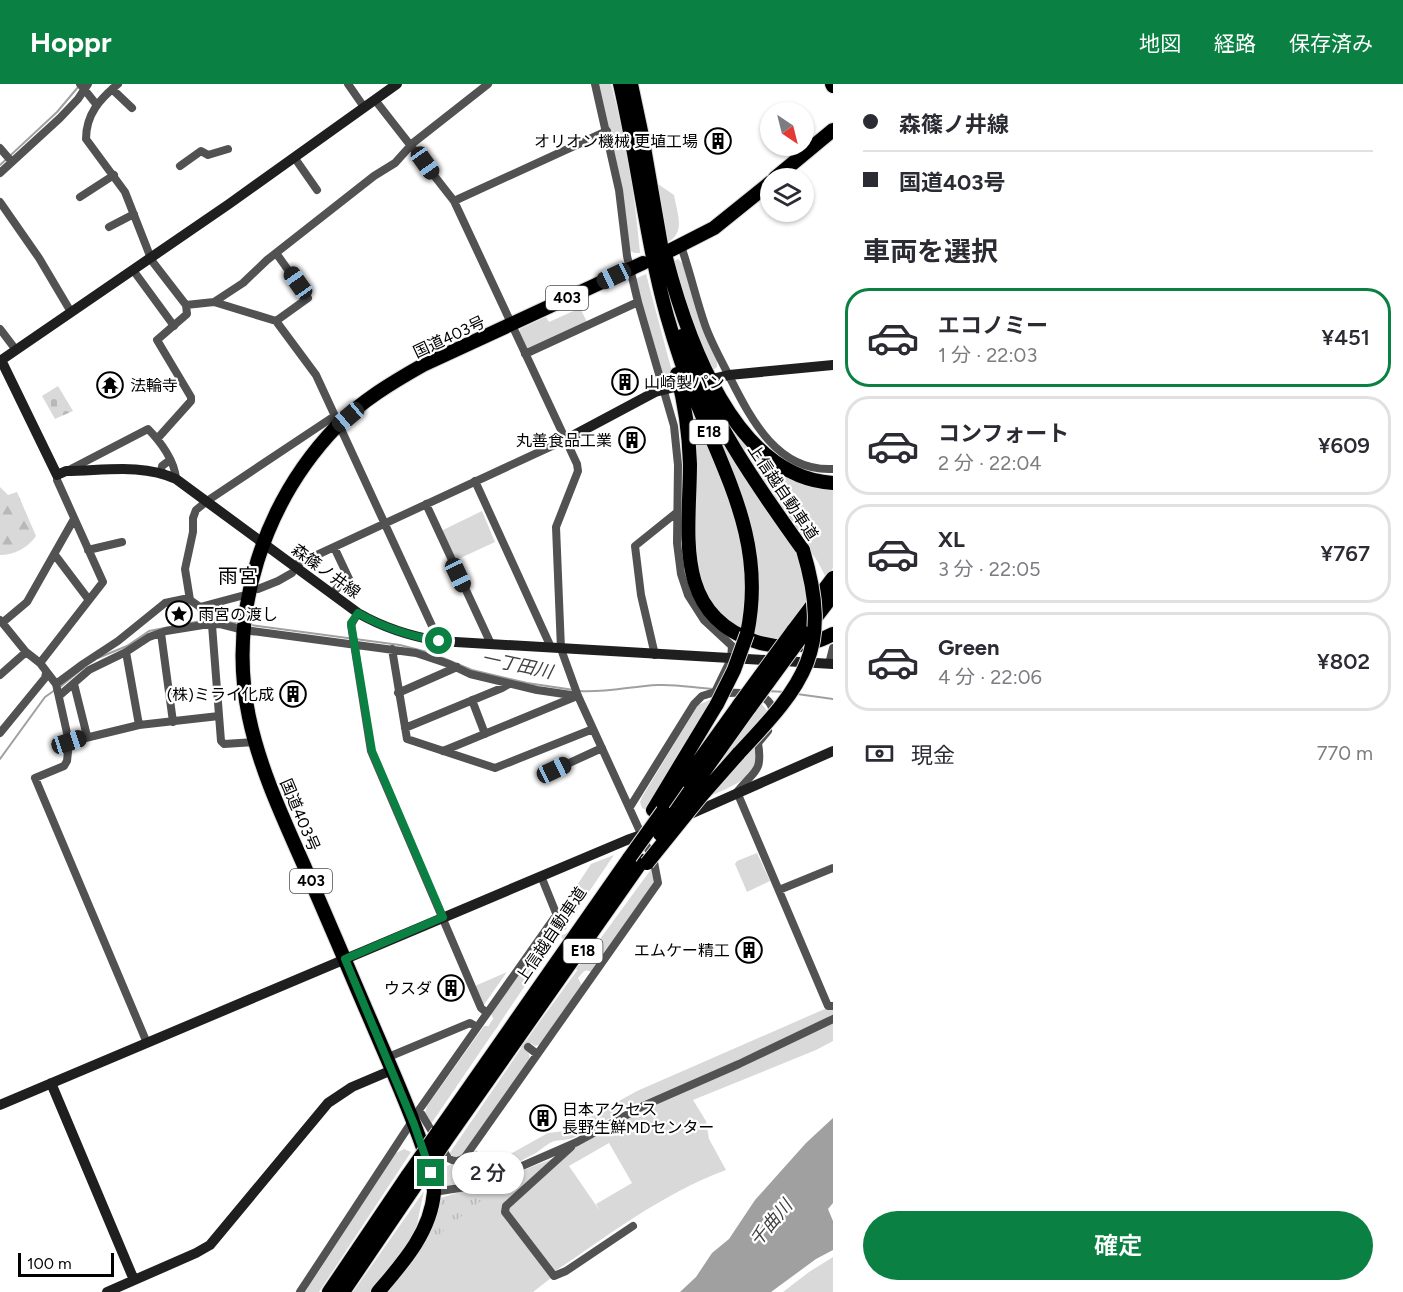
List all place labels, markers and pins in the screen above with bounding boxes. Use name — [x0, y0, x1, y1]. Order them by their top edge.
building icon: オリオン機械 更埴工場 — [703, 126, 733, 156]
place label: オリオン機械 更埴工場 — [534, 132, 698, 151]
building icon: 山崎製パン — [610, 367, 640, 397]
temple icon: 法輪寺 — [95, 370, 125, 400]
place label: 山崎製パン — [644, 373, 725, 392]
place label: 法輪寺 — [130, 376, 178, 395]
building icon: 丸善食品工業 — [617, 425, 647, 455]
place label: 丸善食品工業 — [516, 431, 612, 450]
place icon: 雨宮の渡し — [164, 599, 194, 629]
place label: 雨宮の渡し — [198, 605, 278, 624]
building icon: (株)ミライ化成 — [278, 679, 308, 709]
place label: (株)ミライ化成 — [167, 685, 274, 704]
building icon: エムケー精工 — [734, 935, 764, 965]
place label: エムケー精工 — [634, 941, 730, 960]
building icon: ウスダ — [436, 973, 466, 1003]
place label: ウスダ — [384, 979, 432, 998]
place label: 日本アクセス 長野生鮮MDセンター — [562, 1100, 715, 1137]
building icon: 日本アクセス 長野生鮮MDセンター — [528, 1103, 558, 1133]

